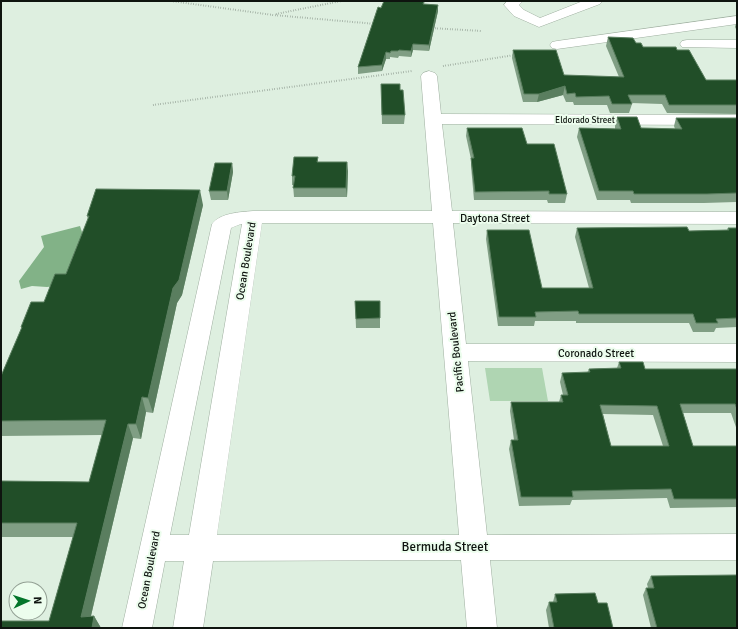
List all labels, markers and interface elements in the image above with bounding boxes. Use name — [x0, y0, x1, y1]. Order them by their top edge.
street label: Eldorado Street — [555, 115, 615, 126]
street label: Daytona Street — [460, 212, 530, 225]
street label: Ocean Boulevard — [233, 221, 259, 301]
street label: Pacific Boulevard — [445, 311, 467, 393]
street label: Coronado Street — [558, 347, 634, 360]
street label: Ocean Boulevard — [135, 530, 163, 610]
street label: Bermuda Street — [402, 539, 489, 555]
north arrow — [8, 581, 48, 621]
text: N — [31, 596, 44, 605]

